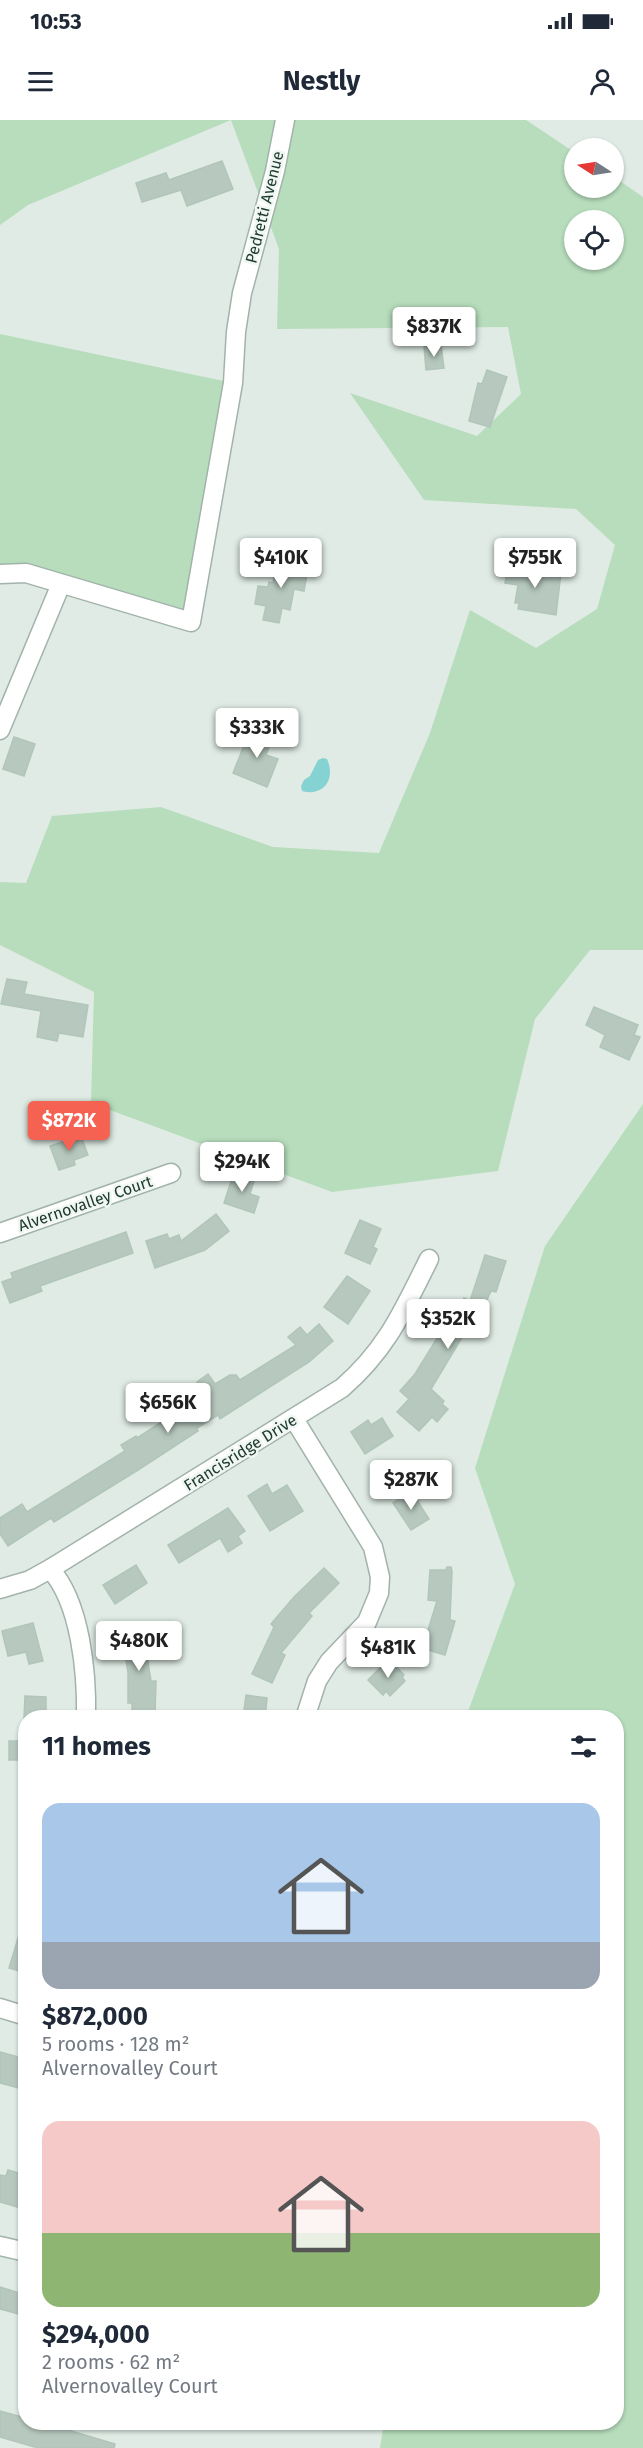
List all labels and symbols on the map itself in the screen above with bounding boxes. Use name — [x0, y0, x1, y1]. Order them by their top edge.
north arrow — [564, 138, 624, 198]
street label: Pedretti Avenue — [241, 149, 288, 265]
pin: $837K — [392, 307, 476, 358]
pin: $410K — [239, 538, 323, 589]
pin: $755K — [493, 538, 577, 589]
pin: $333K — [215, 708, 299, 759]
pin: $872K — [27, 1101, 111, 1152]
pin: $294K — [200, 1142, 284, 1193]
street label: Alvernovalley Court — [16, 1172, 155, 1235]
pin: $352K — [406, 1299, 490, 1350]
pin: $656K — [126, 1383, 210, 1434]
street label: Francisridge Drive — [180, 1410, 300, 1495]
pin: $287K — [369, 1460, 453, 1511]
pin: $480K — [97, 1621, 181, 1672]
pin: $481K — [346, 1628, 430, 1679]

